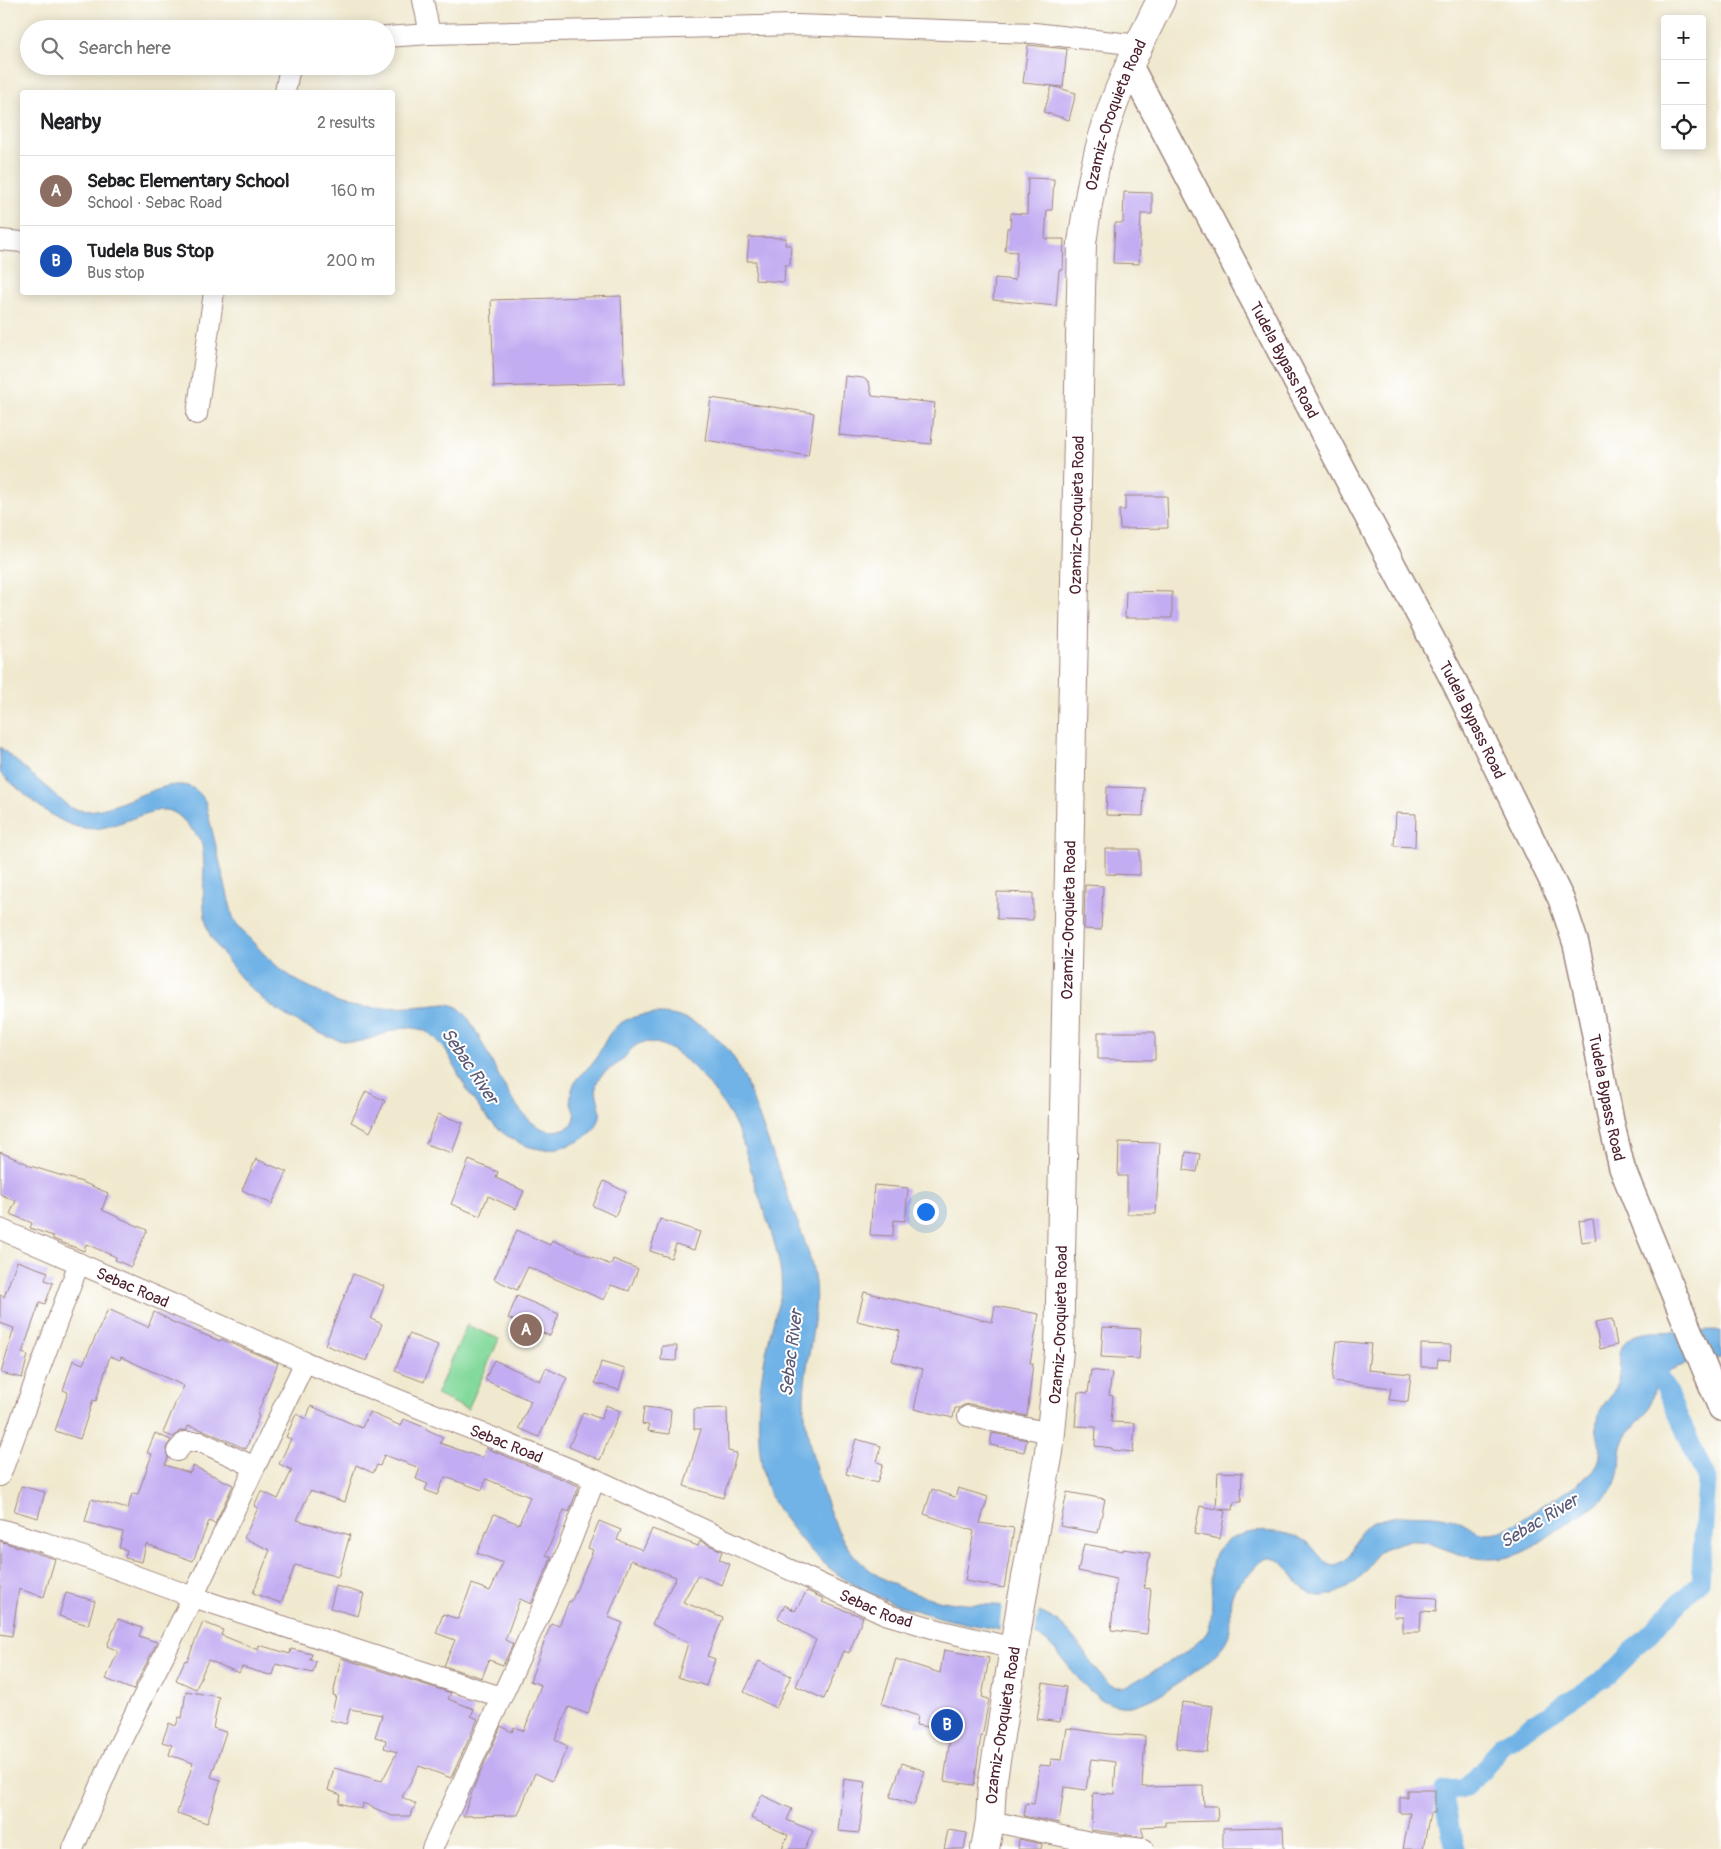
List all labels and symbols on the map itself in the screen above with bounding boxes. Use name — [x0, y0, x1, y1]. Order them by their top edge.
street label: Ozamiz-Oroquieta Road — [1081, 36, 1151, 192]
street label: Tudela Bypass Road — [1245, 298, 1323, 422]
street label: Ozamiz-Oroquieta Road — [1066, 435, 1089, 595]
street label: Tudela Bypass Road — [1434, 658, 1509, 782]
street label: Ozamiz-Oroquieta Road — [1057, 840, 1081, 1000]
water label: Sebac River — [436, 1024, 505, 1111]
street label: Tudela Bypass Road — [1584, 1033, 1629, 1163]
your location — [913, 1199, 939, 1225]
street label: Ozamiz-Oroquieta Road — [1045, 1245, 1072, 1405]
street label: Sebac Road — [93, 1263, 172, 1312]
water label: Sebac River — [775, 1306, 809, 1398]
pin: A — [510, 1311, 542, 1349]
street label: Sebac Road — [467, 1420, 546, 1468]
water label: Sebac River — [1496, 1488, 1585, 1554]
street label: Sebac Road — [836, 1585, 915, 1633]
street label: Ozamiz-Oroquieta Road — [982, 1645, 1025, 1805]
pin: B — [931, 1706, 963, 1744]

